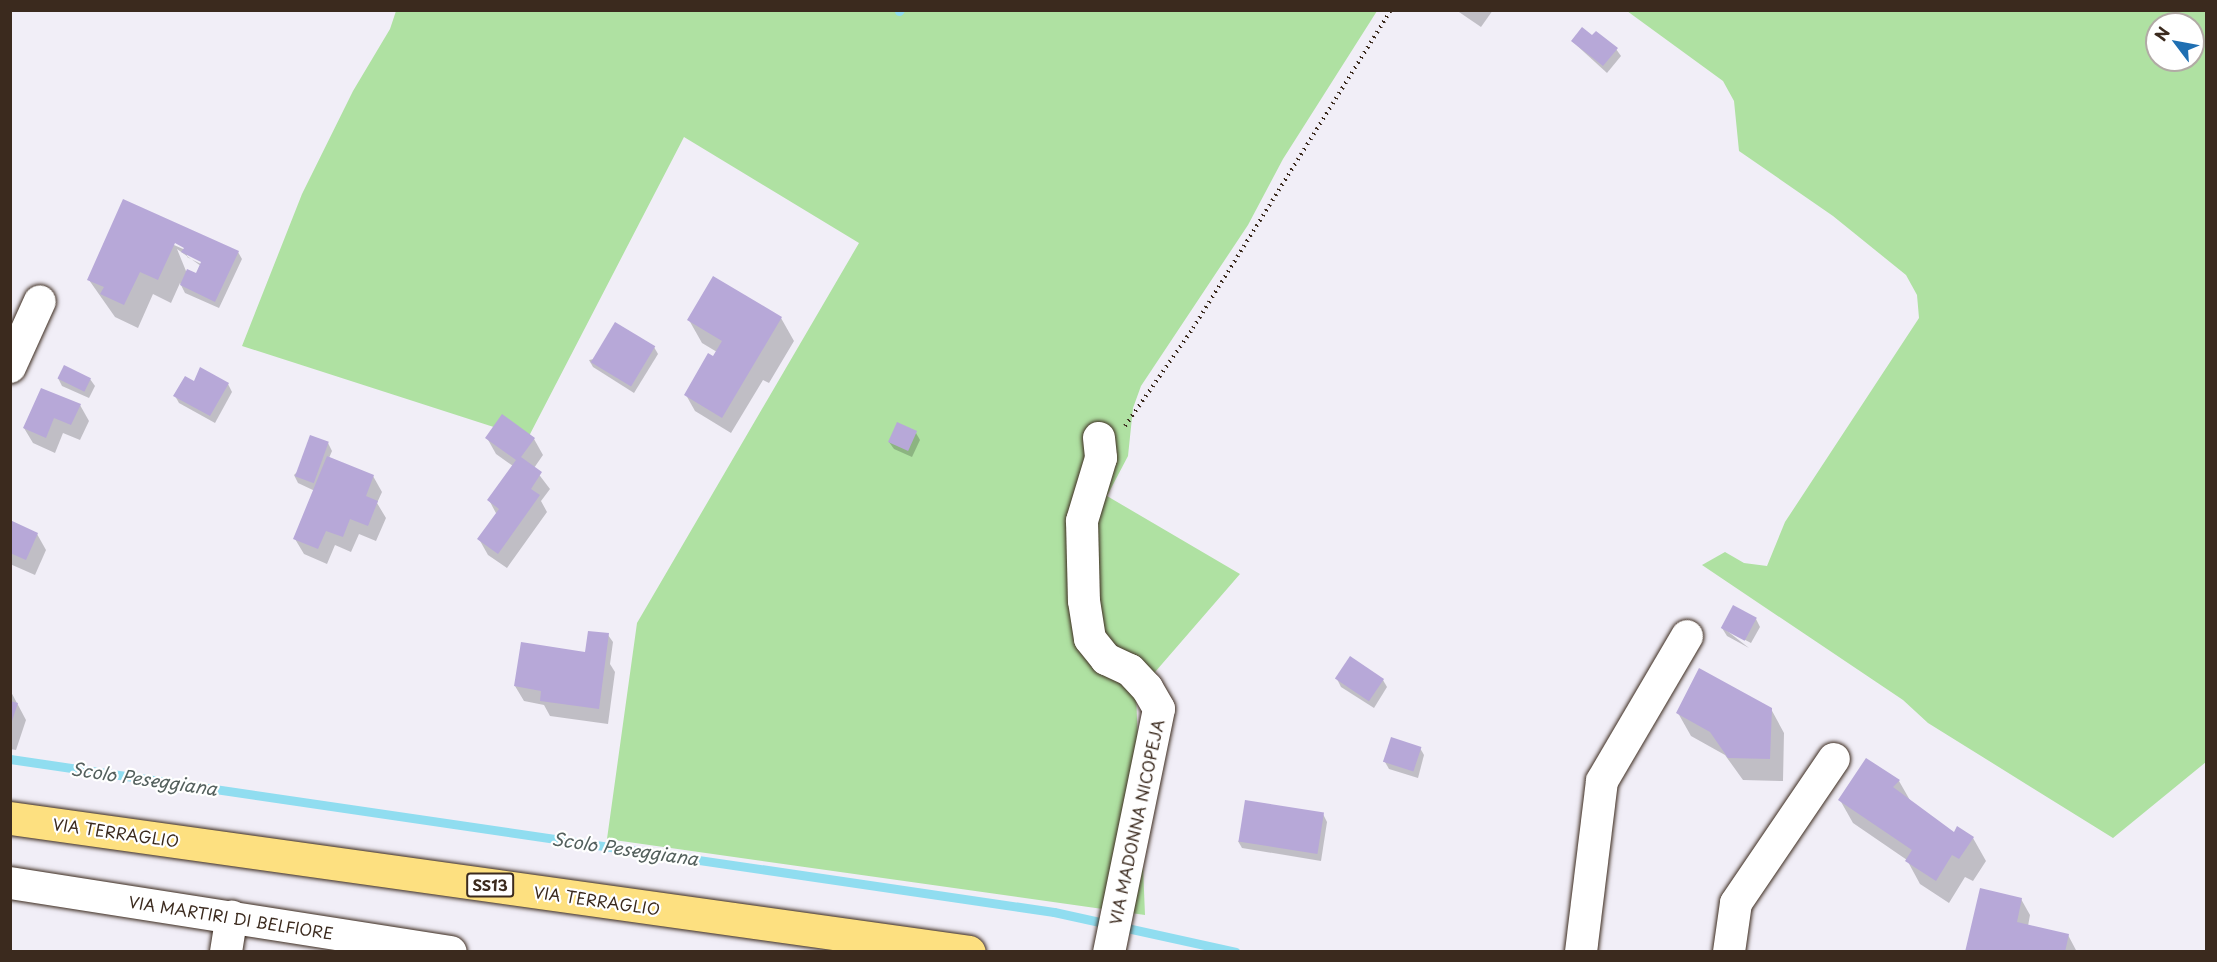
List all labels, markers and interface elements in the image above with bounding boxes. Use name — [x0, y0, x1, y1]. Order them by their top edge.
north arrow — [2145, 12, 2205, 72]
text: N — [2148, 22, 2175, 45]
street label: VIA MADONNA NICOPEJA — [1104, 716, 1168, 928]
water label: Scolo Peseggiana — [69, 758, 219, 800]
street label: VIA TERRAGLIO — [51, 814, 181, 850]
water label: Scolo Peseggiana — [550, 828, 700, 870]
road number: SS13 — [466, 873, 514, 897]
street label: VIA TERRAGLIO — [532, 882, 662, 918]
street label: VIA MARTIRI DI BELFIORE — [127, 891, 335, 943]

